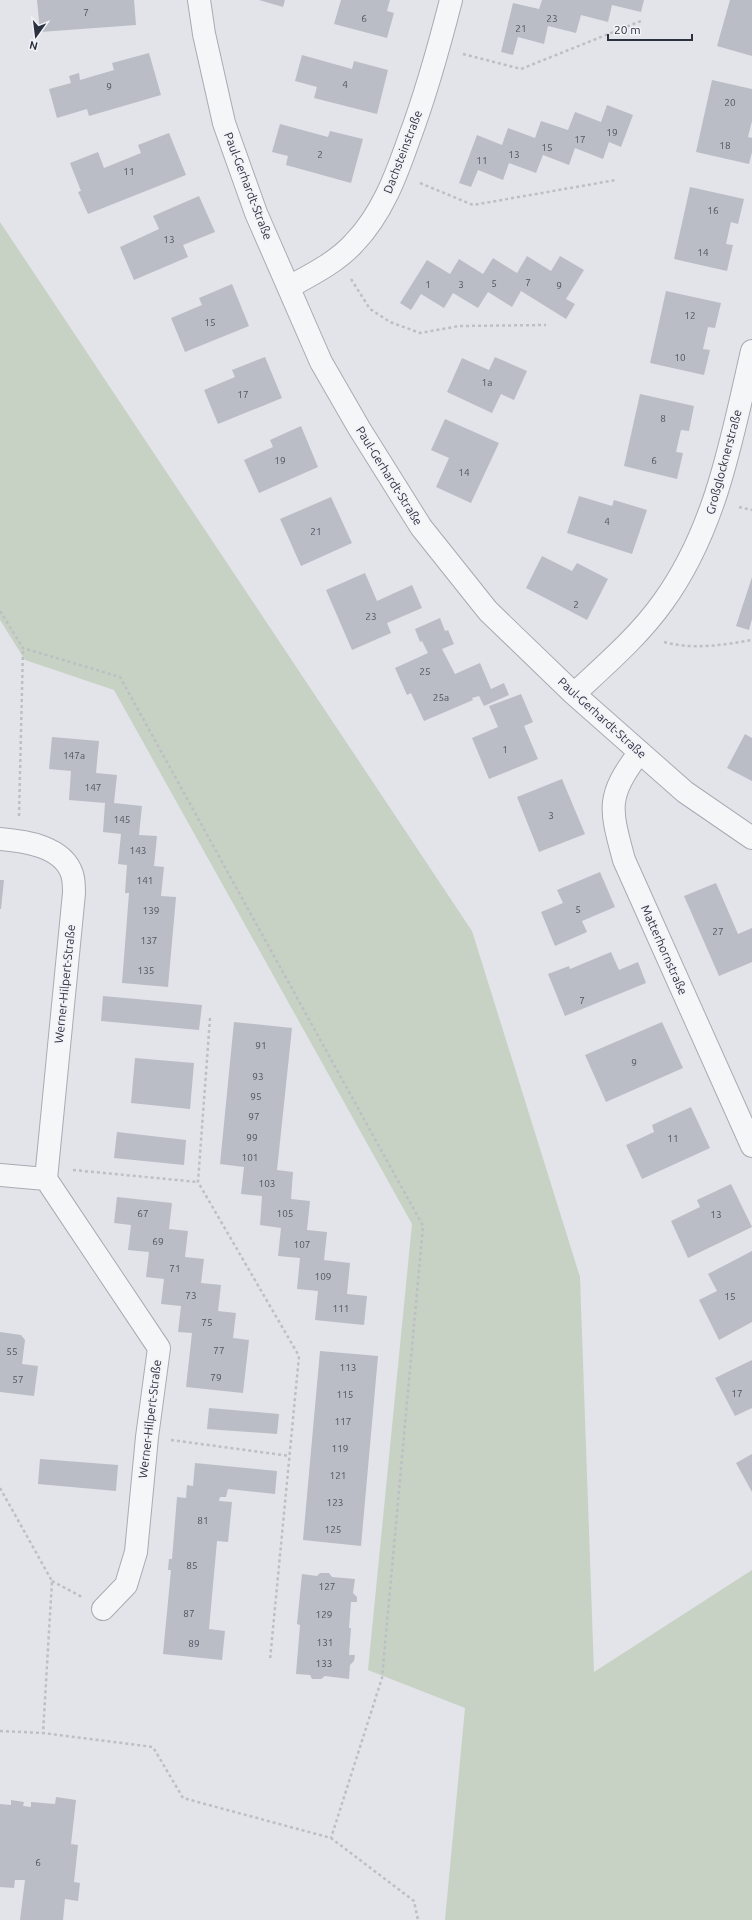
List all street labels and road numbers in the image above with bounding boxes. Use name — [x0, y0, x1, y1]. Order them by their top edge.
street label: Dachsteinstraße — [381, 108, 424, 195]
street label: Paul-Gerhardt-Straße — [222, 130, 275, 241]
street label: Großglocknerstraße — [703, 408, 744, 516]
street label: Paul-Gerhardt-Straße — [354, 424, 425, 527]
street label: Paul-Gerhardt-Straße — [556, 675, 649, 761]
street label: Matterhornstraße — [639, 903, 690, 997]
street label: Werner-Hilpert-Straße — [52, 924, 77, 1044]
street label: Werner-Hilpert-Straße — [136, 1359, 163, 1479]

